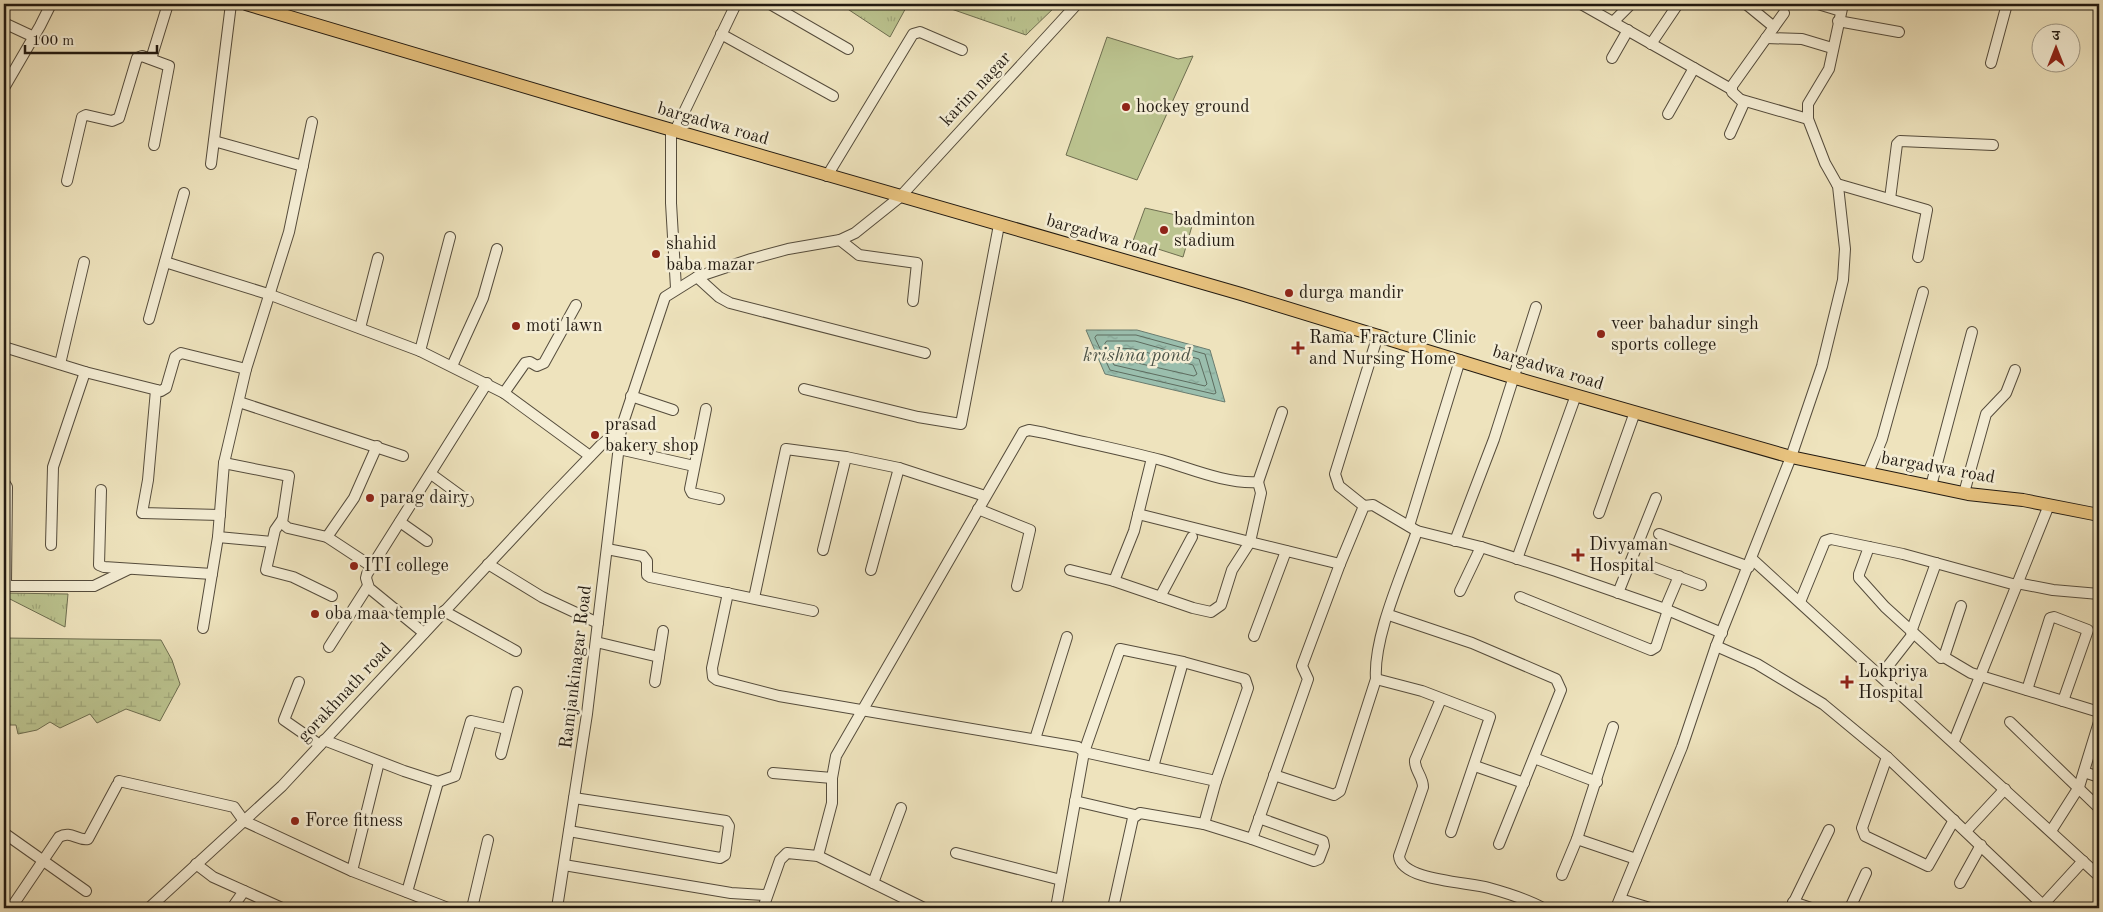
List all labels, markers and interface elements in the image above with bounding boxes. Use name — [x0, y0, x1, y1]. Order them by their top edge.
scale bar — [25, 22, 158, 54]
north arrow — [2030, 22, 2080, 72]
text: उ — [2051, 29, 2060, 43]
text: 100 m — [32, 34, 74, 49]
street label: karim nagar — [937, 48, 1015, 130]
place label: hockey ground — [1136, 98, 1250, 116]
street label: bargadwa road — [655, 99, 771, 149]
marker: hockey ground — [1120, 101, 1132, 113]
street label: bargadwa road — [1044, 211, 1160, 261]
place label: badminton stadium — [1174, 211, 1256, 250]
marker: badminton stadium — [1158, 224, 1170, 236]
place label: shahid baba mazar — [666, 235, 755, 274]
marker: shahid baba mazar — [650, 248, 662, 260]
place label: durga mandir — [1299, 284, 1404, 302]
marker: durga mandir — [1283, 287, 1295, 299]
place label: veer bahadur singh sports college — [1611, 315, 1759, 354]
place label: moti lawn — [526, 317, 603, 335]
marker: moti lawn — [510, 320, 522, 332]
marker: veer bahadur singh sports college — [1595, 328, 1607, 340]
place label: Rama Fracture Clinic and Nursing Home — [1309, 329, 1476, 368]
marker: Rama Fracture Clinic and Nursing Home — [1291, 341, 1305, 355]
street label: bargadwa road — [1490, 343, 1606, 393]
water label: krishna pond — [1083, 347, 1192, 366]
place label: prasad bakery shop — [605, 416, 699, 455]
marker: prasad bakery shop — [589, 429, 601, 441]
street label: bargadwa road — [1880, 449, 1996, 487]
place label: parag dairy — [380, 489, 470, 507]
marker: parag dairy — [364, 492, 376, 504]
place label: Divyaman Hospital — [1589, 536, 1668, 575]
marker: Divyaman Hospital — [1571, 548, 1585, 562]
place label: ITI college — [364, 557, 449, 575]
marker: ITI college — [348, 560, 360, 572]
street label: Ramjankinagar Road — [557, 584, 595, 750]
place label: oba maa temple — [325, 605, 446, 623]
marker: oba maa temple — [309, 608, 321, 620]
street label: gorakhnath road — [295, 640, 395, 746]
place label: Lokpriya Hospital — [1858, 663, 1928, 702]
marker: Lokpriya Hospital — [1840, 675, 1854, 689]
place label: Force fitness — [305, 812, 403, 830]
marker: Force fitness — [289, 815, 301, 827]

